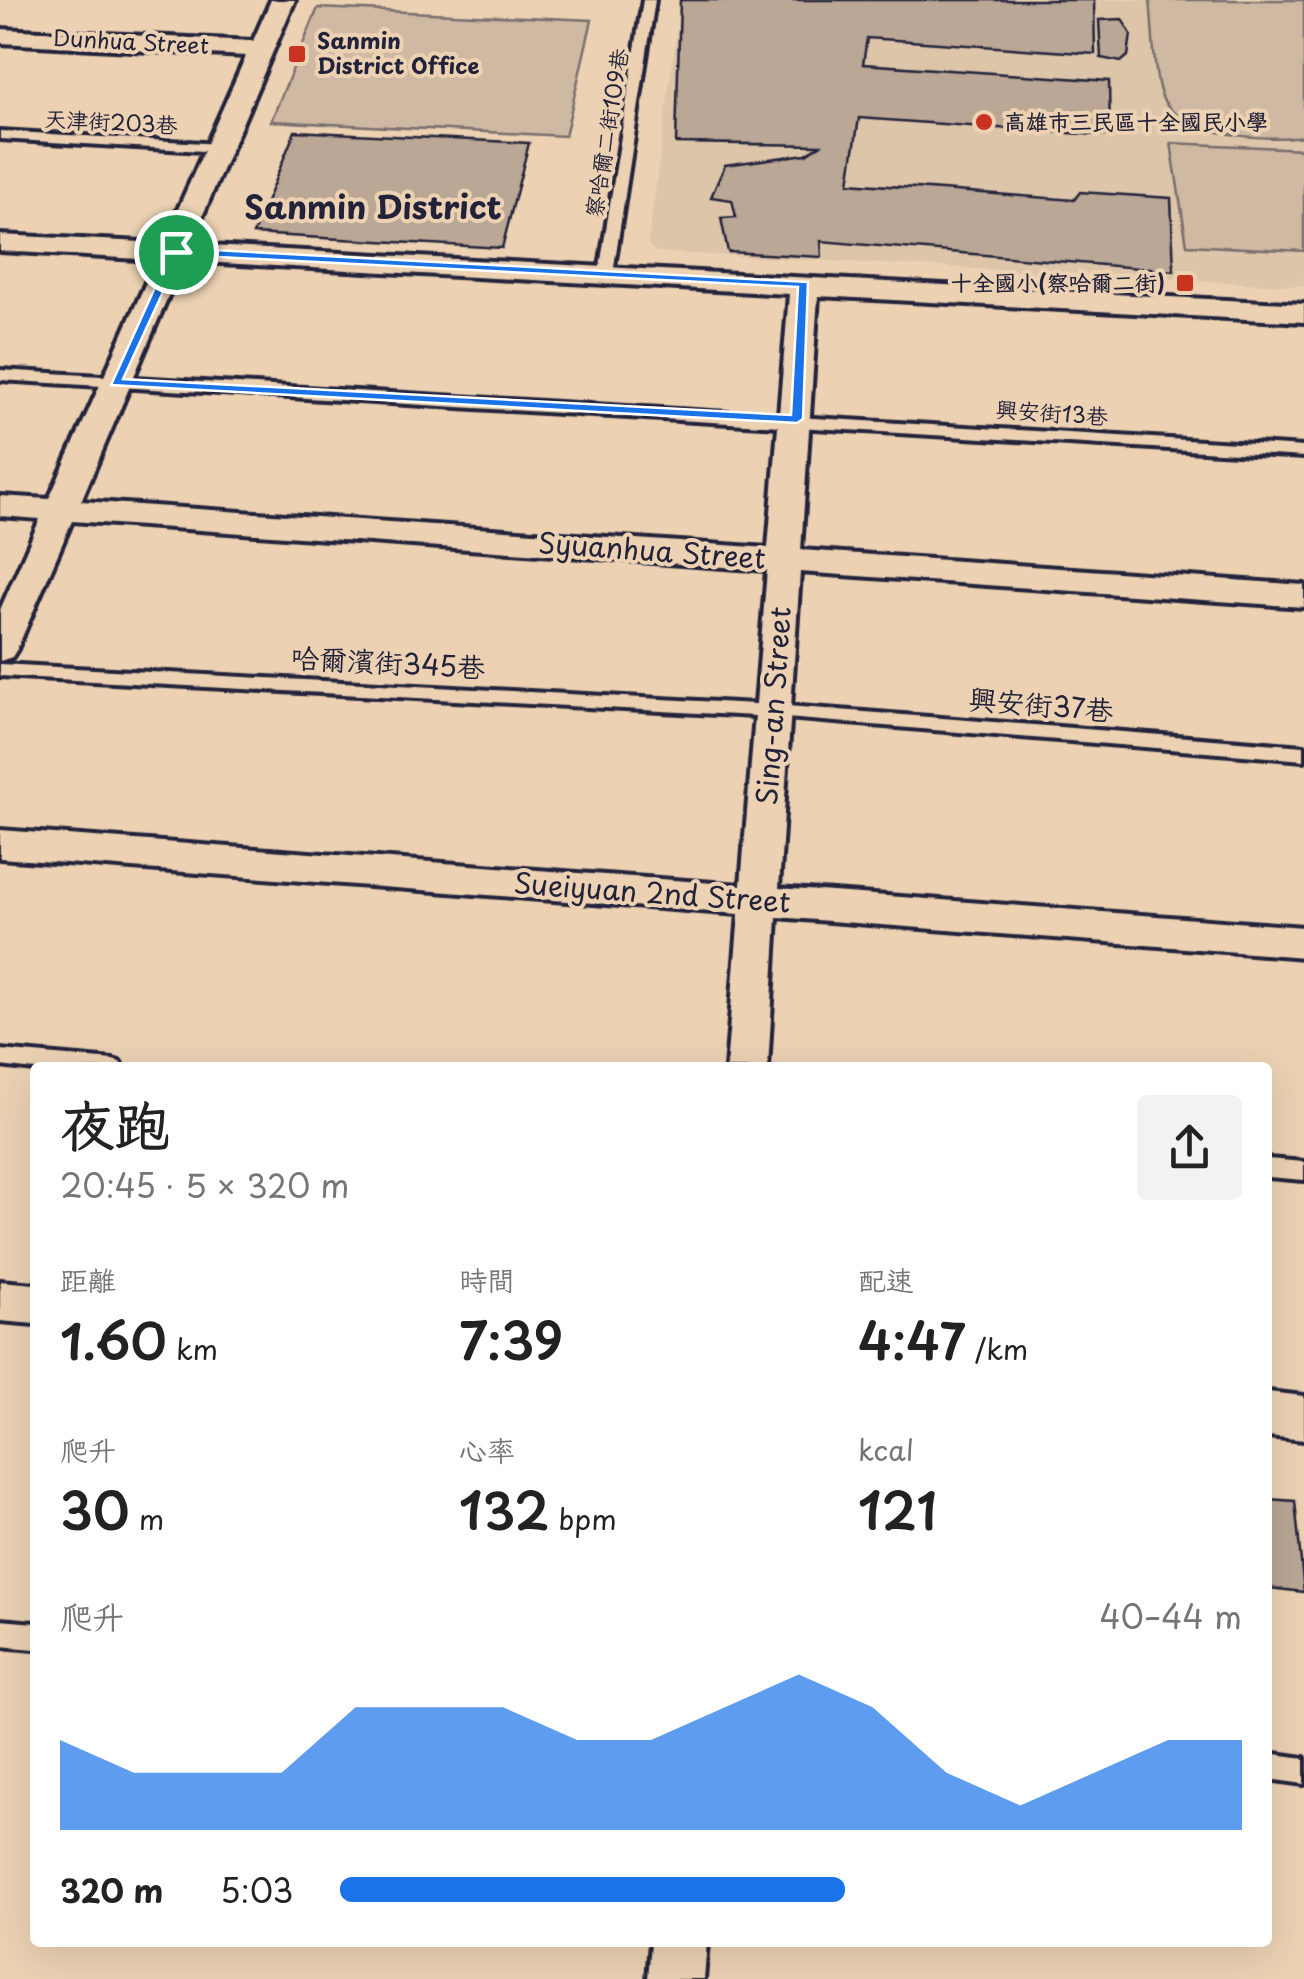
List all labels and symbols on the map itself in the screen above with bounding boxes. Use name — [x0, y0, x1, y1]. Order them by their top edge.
street label: Dunhua Street — [52, 20, 210, 61]
place label: Sanmin District Office — [317, 23, 479, 81]
marker: Sanmin District Office — [286, 43, 308, 65]
street label: 察哈爾二街109巷 — [576, 46, 635, 220]
street label: 天津街203巷 — [44, 101, 179, 140]
place label: 高雄市三民區十全國民小學 — [1004, 104, 1268, 137]
marker: 高雄市三民區十全國民小學 — [973, 111, 995, 133]
district label: Sanmin District — [244, 182, 502, 230]
pin — [134, 210, 219, 295]
place label: 十全國小(察哈爾二街) — [950, 265, 1165, 298]
marker: 十全國小(察哈爾二街) — [1174, 272, 1196, 294]
street label: 興安街13巷 — [995, 391, 1109, 432]
street label: Syuanhua Street — [537, 520, 767, 579]
street label: Sing-an Street — [744, 605, 801, 807]
street label: 哈爾濱街345巷 — [290, 635, 487, 688]
street label: 興安街37巷 — [967, 676, 1116, 731]
street label: Sueiyuan 2nd Street — [512, 860, 792, 923]

